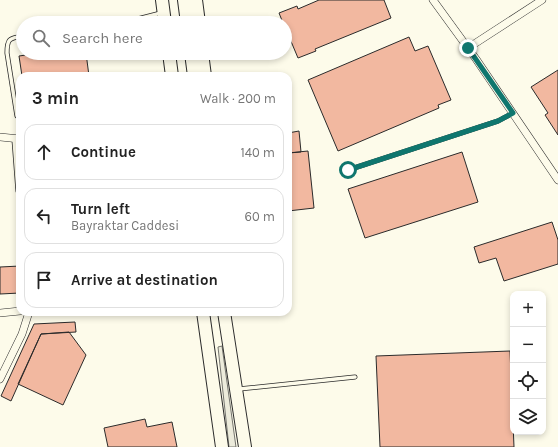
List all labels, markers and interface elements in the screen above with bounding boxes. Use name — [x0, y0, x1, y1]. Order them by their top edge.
search box — [16, 16, 292, 60]
icon: search — [30, 27, 52, 49]
text: Search here — [62, 29, 143, 47]
route end — [459, 39, 477, 57]
text: 3 min — [32, 88, 79, 108]
text: Walk · 200 m — [200, 91, 276, 106]
icon: ahead — [33, 141, 55, 163]
text: Continue — [71, 143, 136, 161]
text: 140 m — [240, 145, 275, 160]
route start — [339, 161, 357, 179]
text: Turn left — [71, 200, 130, 218]
icon: left — [33, 205, 55, 227]
text: 60 m — [245, 209, 275, 224]
text: Bayraktar Caddesi — [71, 218, 179, 233]
icon: arrive — [33, 269, 55, 291]
text: Arrive at destination — [71, 271, 218, 289]
map controls — [510, 291, 546, 435]
button: + — [510, 291, 546, 327]
button: − — [510, 327, 546, 363]
button: locate — [510, 363, 546, 399]
button: layers — [510, 399, 546, 435]

